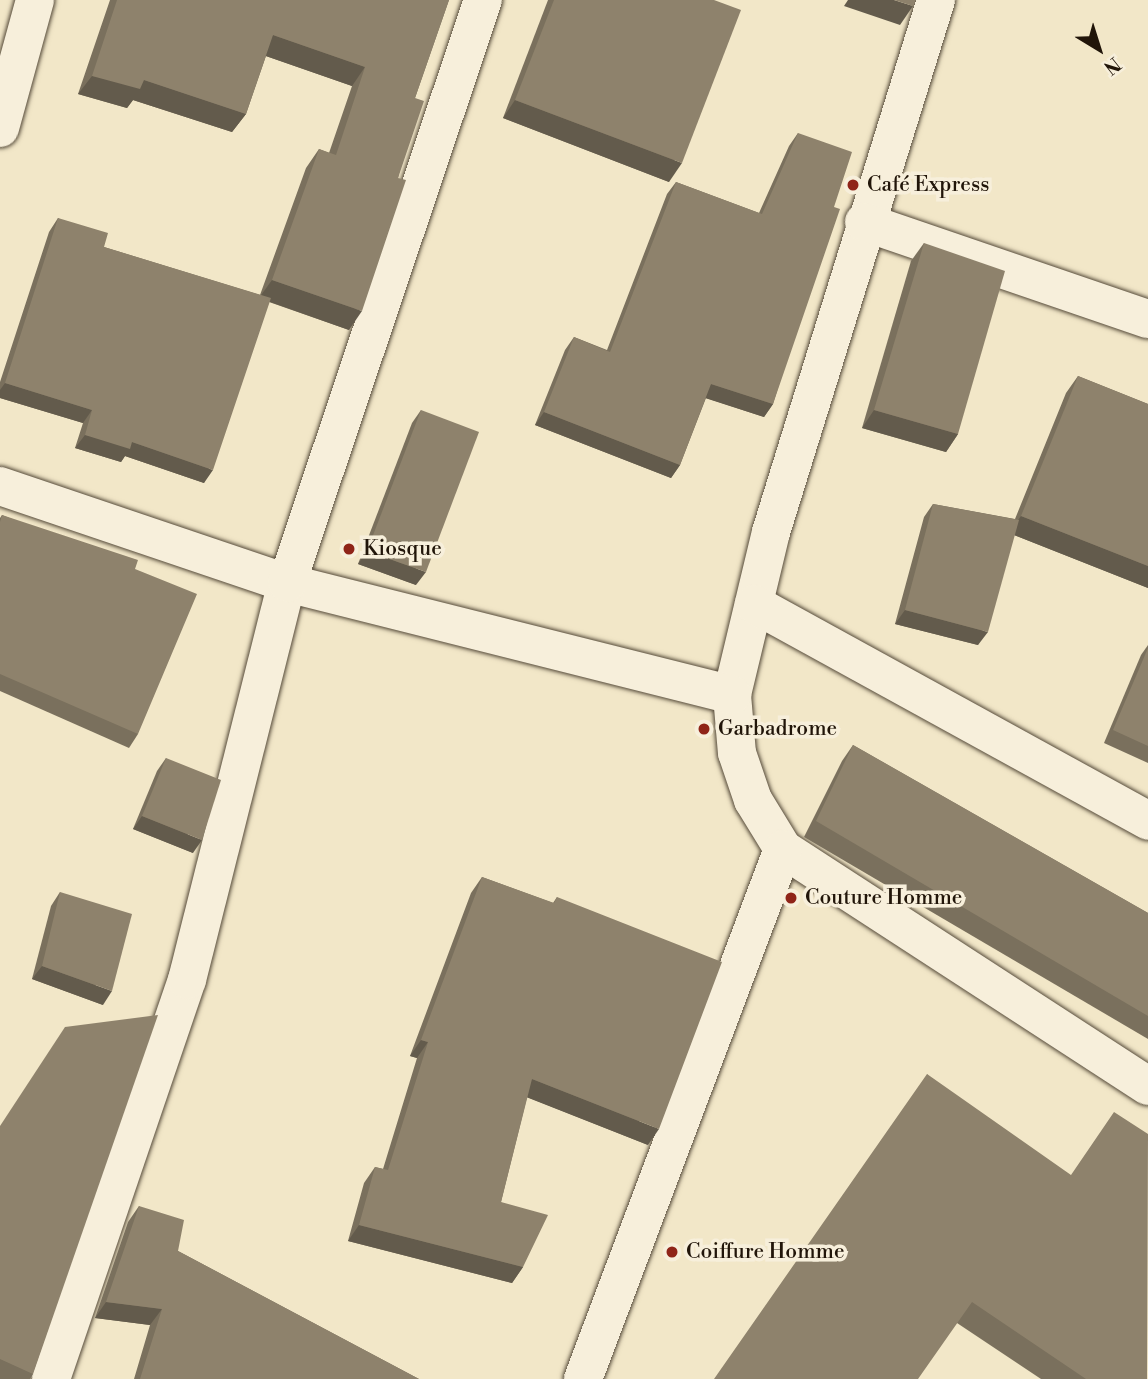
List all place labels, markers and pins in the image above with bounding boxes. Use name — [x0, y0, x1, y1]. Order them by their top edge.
place label: Café Express — [867, 172, 989, 198]
marker: Café Express — [845, 177, 861, 193]
place label: Kiosque — [363, 536, 442, 562]
marker: Kiosque — [341, 541, 357, 557]
place label: Garbadrome — [718, 716, 837, 742]
marker: Garbadrome — [696, 721, 712, 737]
place label: Couture Homme — [805, 885, 962, 911]
marker: Couture Homme — [783, 890, 799, 906]
place label: Coiffure Homme — [686, 1239, 845, 1265]
marker: Coiffure Homme — [664, 1244, 680, 1260]

